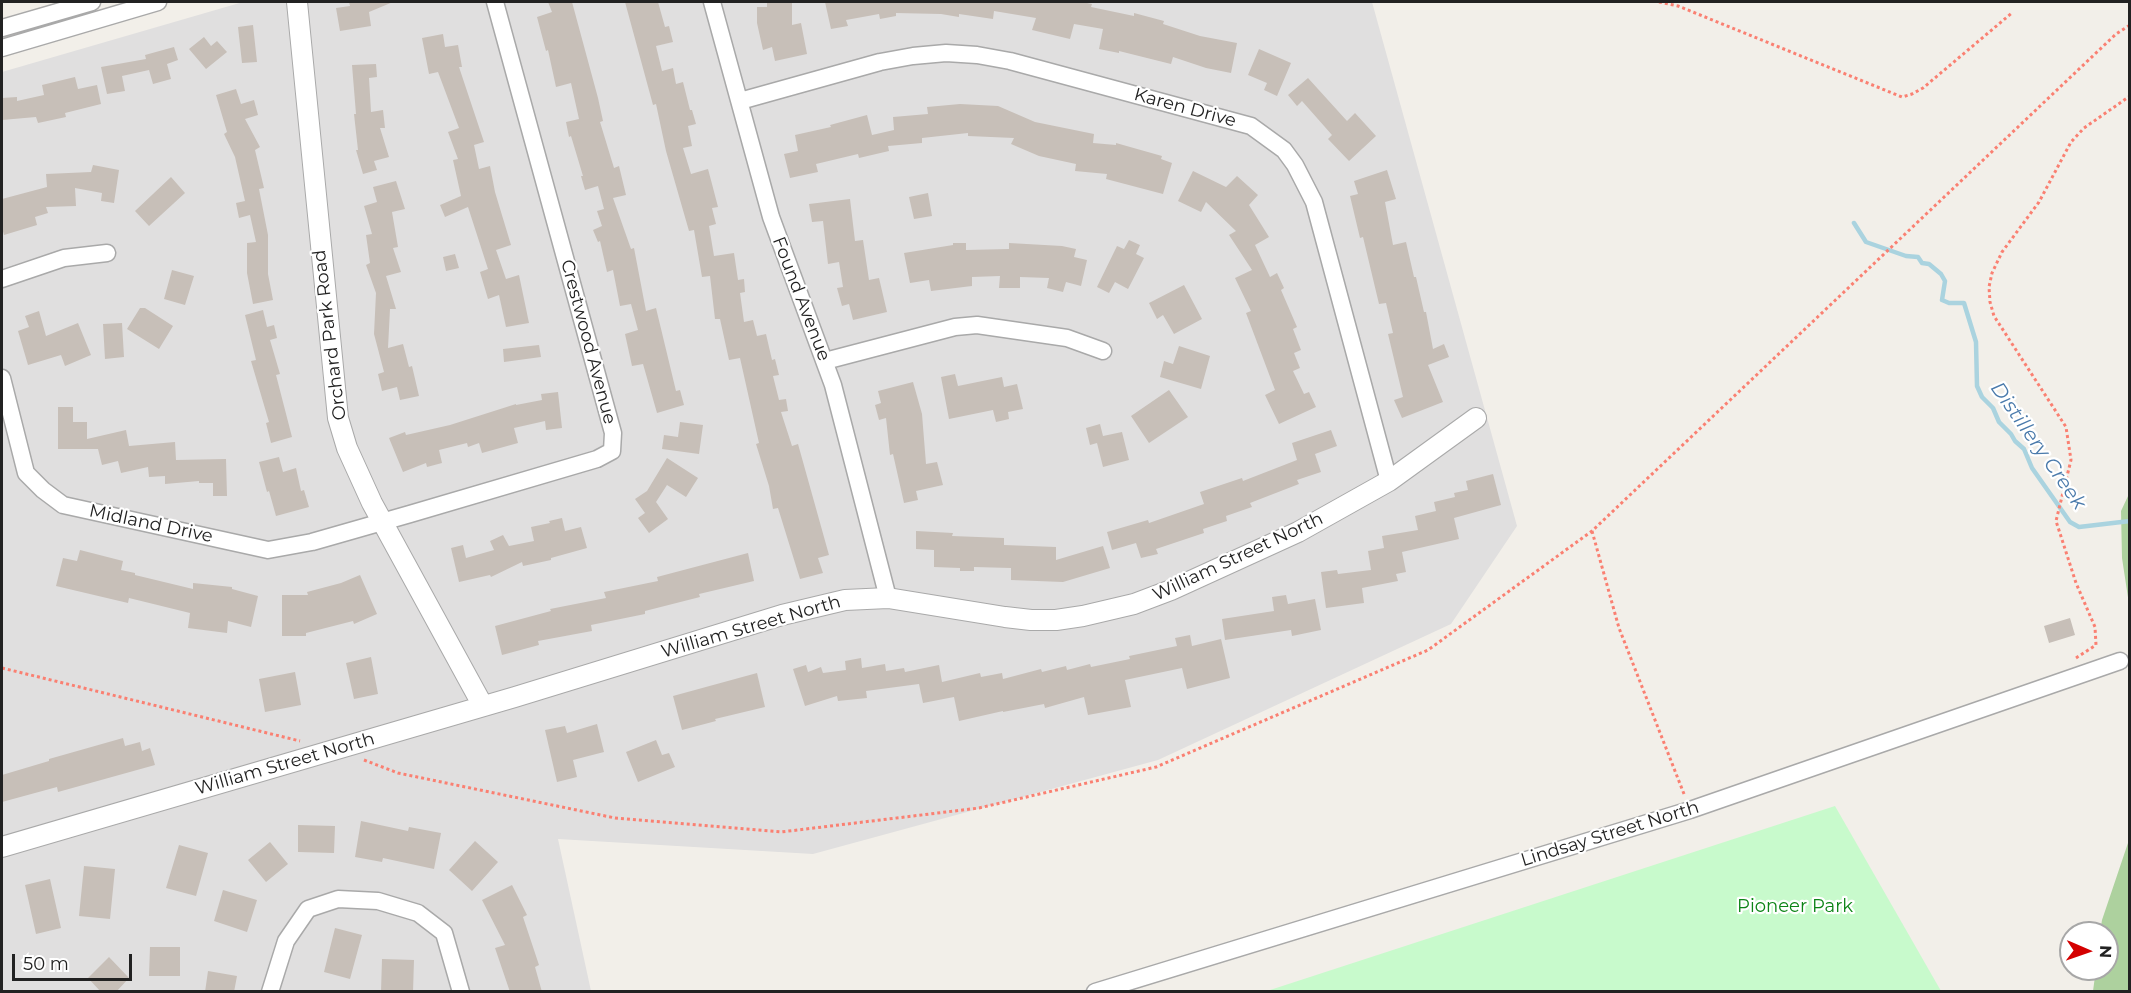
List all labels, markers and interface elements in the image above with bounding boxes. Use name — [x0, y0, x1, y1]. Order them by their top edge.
street label: Karen Drive — [1131, 84, 1239, 132]
street label: Found Avenue — [767, 234, 835, 364]
street label: Orchard Park Road — [309, 248, 351, 422]
street label: Crestwood Avenue — [556, 257, 620, 427]
water label: Distillery Creek — [1985, 378, 2091, 514]
street label: Midland Drive — [87, 500, 215, 548]
street label: William Street North — [1149, 508, 1327, 606]
street label: William Street North — [659, 591, 843, 663]
street label: William Street North — [193, 728, 377, 800]
street label: Lindsay Street North — [1518, 797, 1702, 871]
park label: Pioneer Park — [1737, 896, 1853, 918]
north arrow — [2059, 921, 2119, 981]
scale bar — [15, 942, 135, 980]
text: N — [2096, 945, 2115, 958]
text: 50 m — [23, 953, 69, 975]

